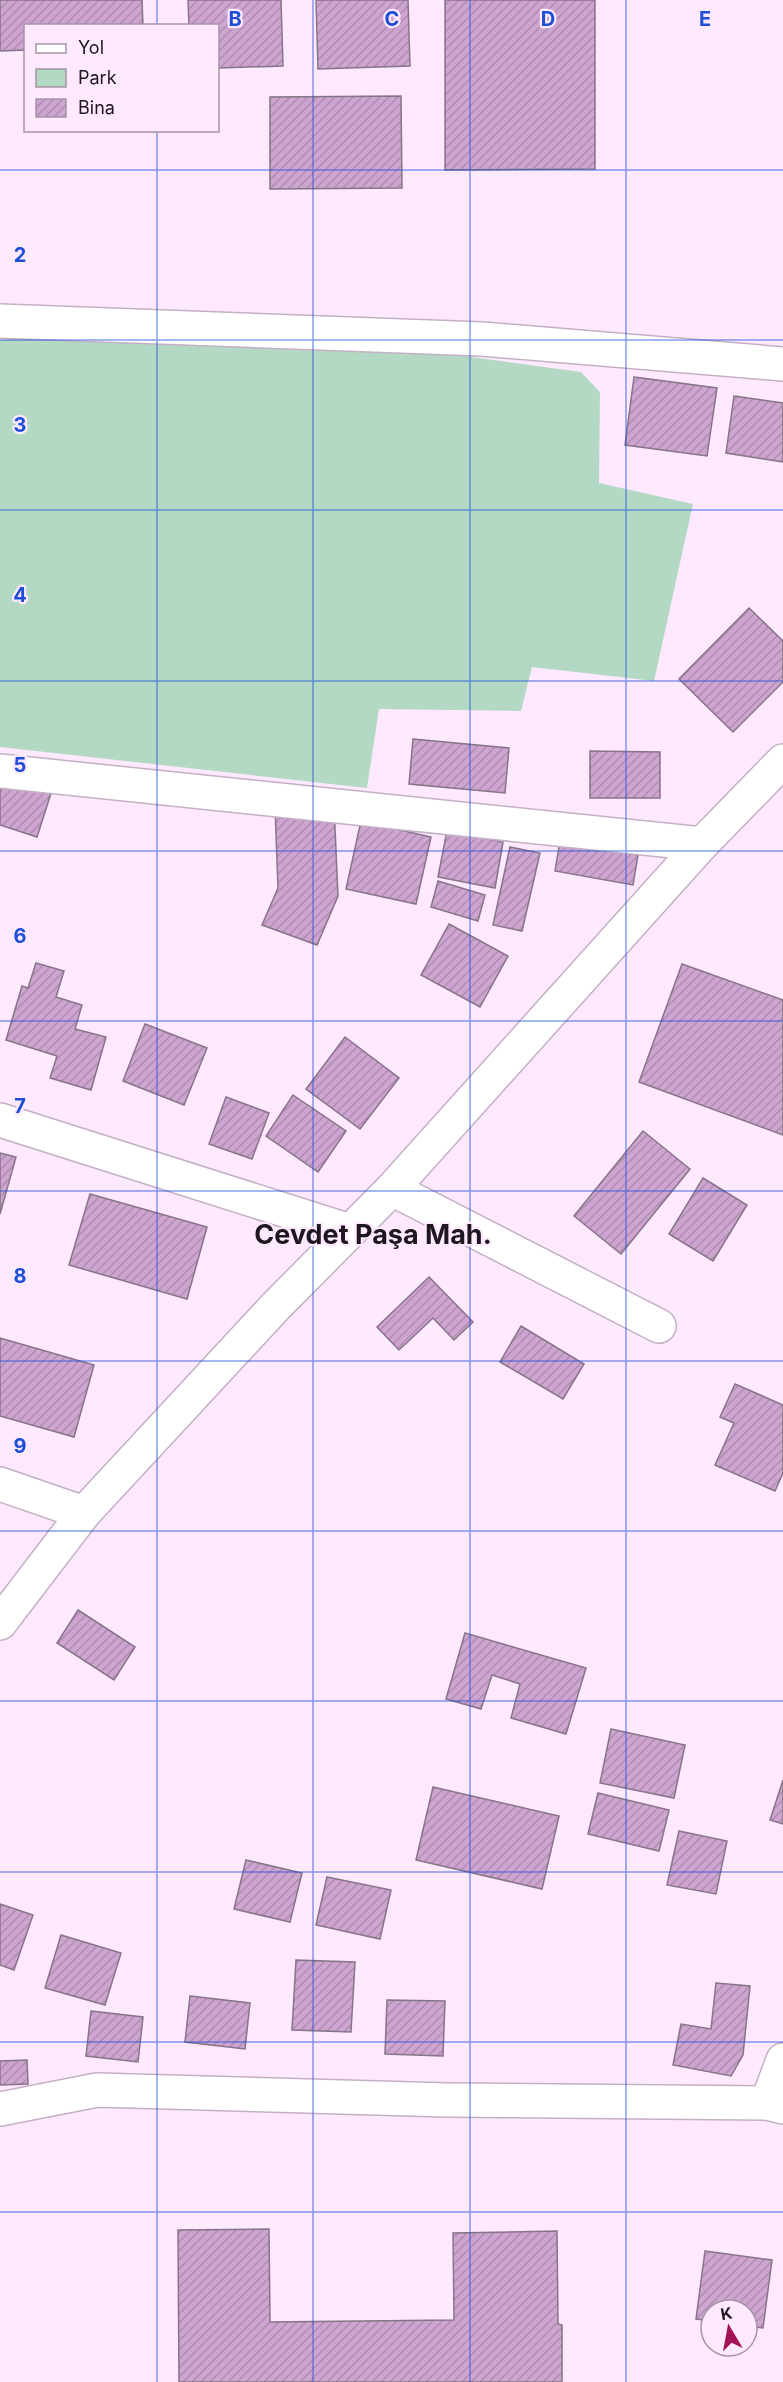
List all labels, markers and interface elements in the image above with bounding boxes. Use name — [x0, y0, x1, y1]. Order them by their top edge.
text: B — [228, 7, 242, 31]
text: C — [385, 7, 399, 31]
text: D — [541, 7, 555, 31]
text: E — [699, 7, 711, 31]
legend — [24, 24, 219, 132]
text: Yol — [78, 37, 104, 58]
text: Park — [78, 67, 117, 88]
text: Bina — [78, 97, 115, 118]
text: 2 — [14, 243, 26, 267]
text: 3 — [14, 413, 26, 437]
text: 4 — [13, 583, 27, 607]
text: 5 — [14, 753, 26, 777]
text: 6 — [14, 924, 27, 948]
text: 7 — [14, 1094, 26, 1118]
district label: Cevdet Paşa Mah. — [254, 1218, 492, 1251]
text: 8 — [13, 1264, 27, 1288]
text: 9 — [14, 1434, 27, 1458]
north arrow — [699, 2298, 759, 2358]
text: K — [719, 2302, 734, 2324]

